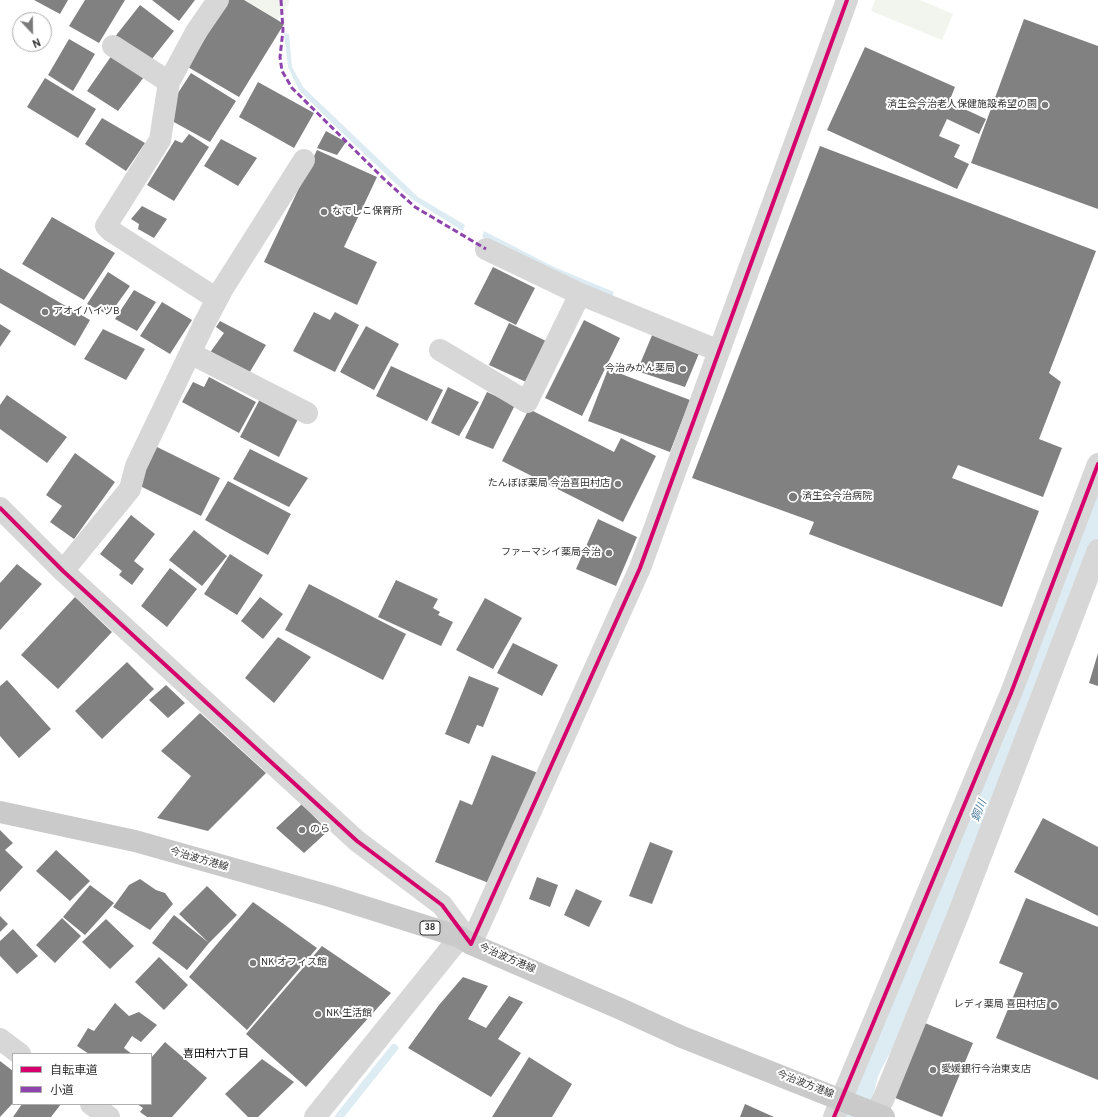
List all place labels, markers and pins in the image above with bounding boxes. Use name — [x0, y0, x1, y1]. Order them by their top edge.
place label: 済生会今治老人保健施設希望の園 — [887, 99, 1037, 111]
marker: 済生会今治老人保健施設希望の園 — [1040, 100, 1050, 110]
place label: なでしこ保育所 — [332, 206, 402, 218]
marker: なでしこ保育所 — [319, 207, 329, 217]
place label: アオイハイツB — [53, 306, 120, 318]
marker: アオイハイツB — [40, 307, 50, 317]
place label: 今治みかん薬局 — [605, 363, 675, 375]
marker: 今治みかん薬局 — [678, 364, 688, 374]
place label: たんぽぽ薬局 今治喜田村店 — [488, 478, 610, 490]
marker: たんぽぽ薬局 今治喜田村店 — [613, 479, 623, 489]
marker: 済生会今治病院 — [787, 491, 799, 503]
place label: 済生会今治病院 — [802, 491, 872, 503]
place label: ファーマシイ薬局今治 — [501, 547, 601, 559]
marker: ファーマシイ薬局今治 — [604, 548, 614, 558]
place label: のら — [310, 824, 330, 836]
marker: のら — [297, 825, 307, 835]
place label: NK オフィス館 — [261, 957, 327, 969]
marker: NK オフィス館 — [248, 958, 258, 968]
place label: レディ薬局 喜田村店 — [954, 999, 1046, 1011]
marker: レディ薬局 喜田村店 — [1049, 1000, 1059, 1010]
place label: NK 生活館 — [326, 1008, 372, 1020]
marker: NK 生活館 — [313, 1009, 323, 1019]
place label: 愛媛銀行今治東支店 — [941, 1064, 1031, 1076]
marker: 愛媛銀行今治東支店 — [928, 1065, 938, 1075]

